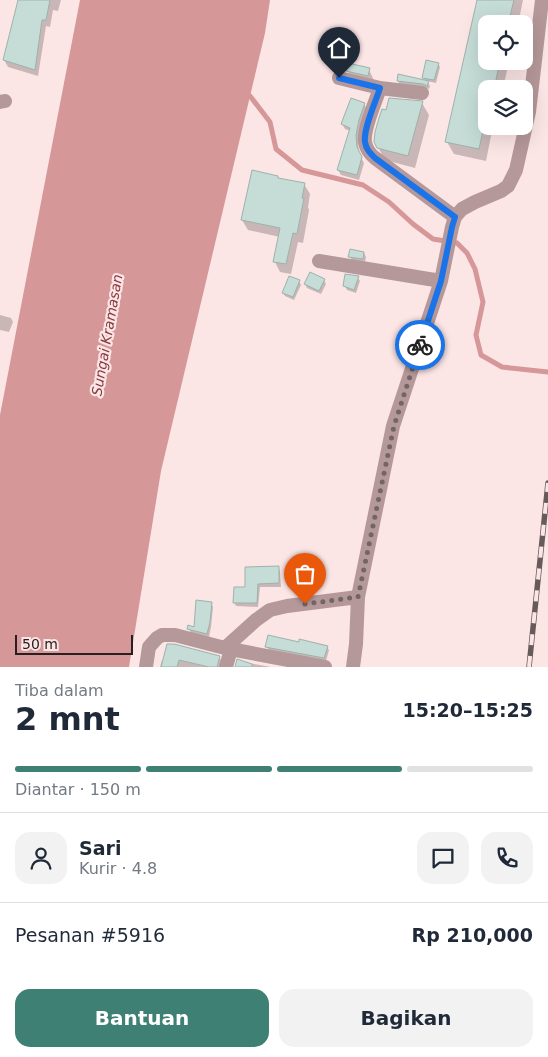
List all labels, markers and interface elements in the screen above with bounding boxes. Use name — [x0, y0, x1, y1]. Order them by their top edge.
map controls — [478, 15, 533, 135]
button: locate — [478, 15, 533, 70]
pin — [318, 27, 360, 78]
icon: home — [325, 34, 353, 62]
button: layers — [478, 80, 533, 135]
water label: Sungai Kramasan — [88, 273, 126, 397]
courier — [395, 320, 445, 370]
icon: bike — [406, 331, 434, 359]
pin — [284, 553, 326, 604]
icon: bag — [291, 560, 319, 588]
scale bar — [15, 632, 132, 655]
text: 50 m — [22, 636, 58, 652]
text: Tiba dalam — [15, 681, 104, 700]
text: 15:20–15:25 — [403, 699, 533, 721]
text: 2 mnt — [15, 700, 120, 738]
text: Diantar · 150 m — [15, 780, 141, 799]
button: person — [15, 832, 67, 884]
button: chat — [417, 832, 469, 884]
button: phone — [481, 832, 533, 884]
text: Sari — [79, 837, 121, 859]
text: Kurir · 4.8 — [79, 859, 157, 878]
text: Pesanan #5916 — [15, 924, 165, 946]
text: Rp 210,000 — [412, 924, 533, 946]
button: Bantuan — [15, 989, 269, 1047]
button: Bagikan — [279, 989, 533, 1047]

